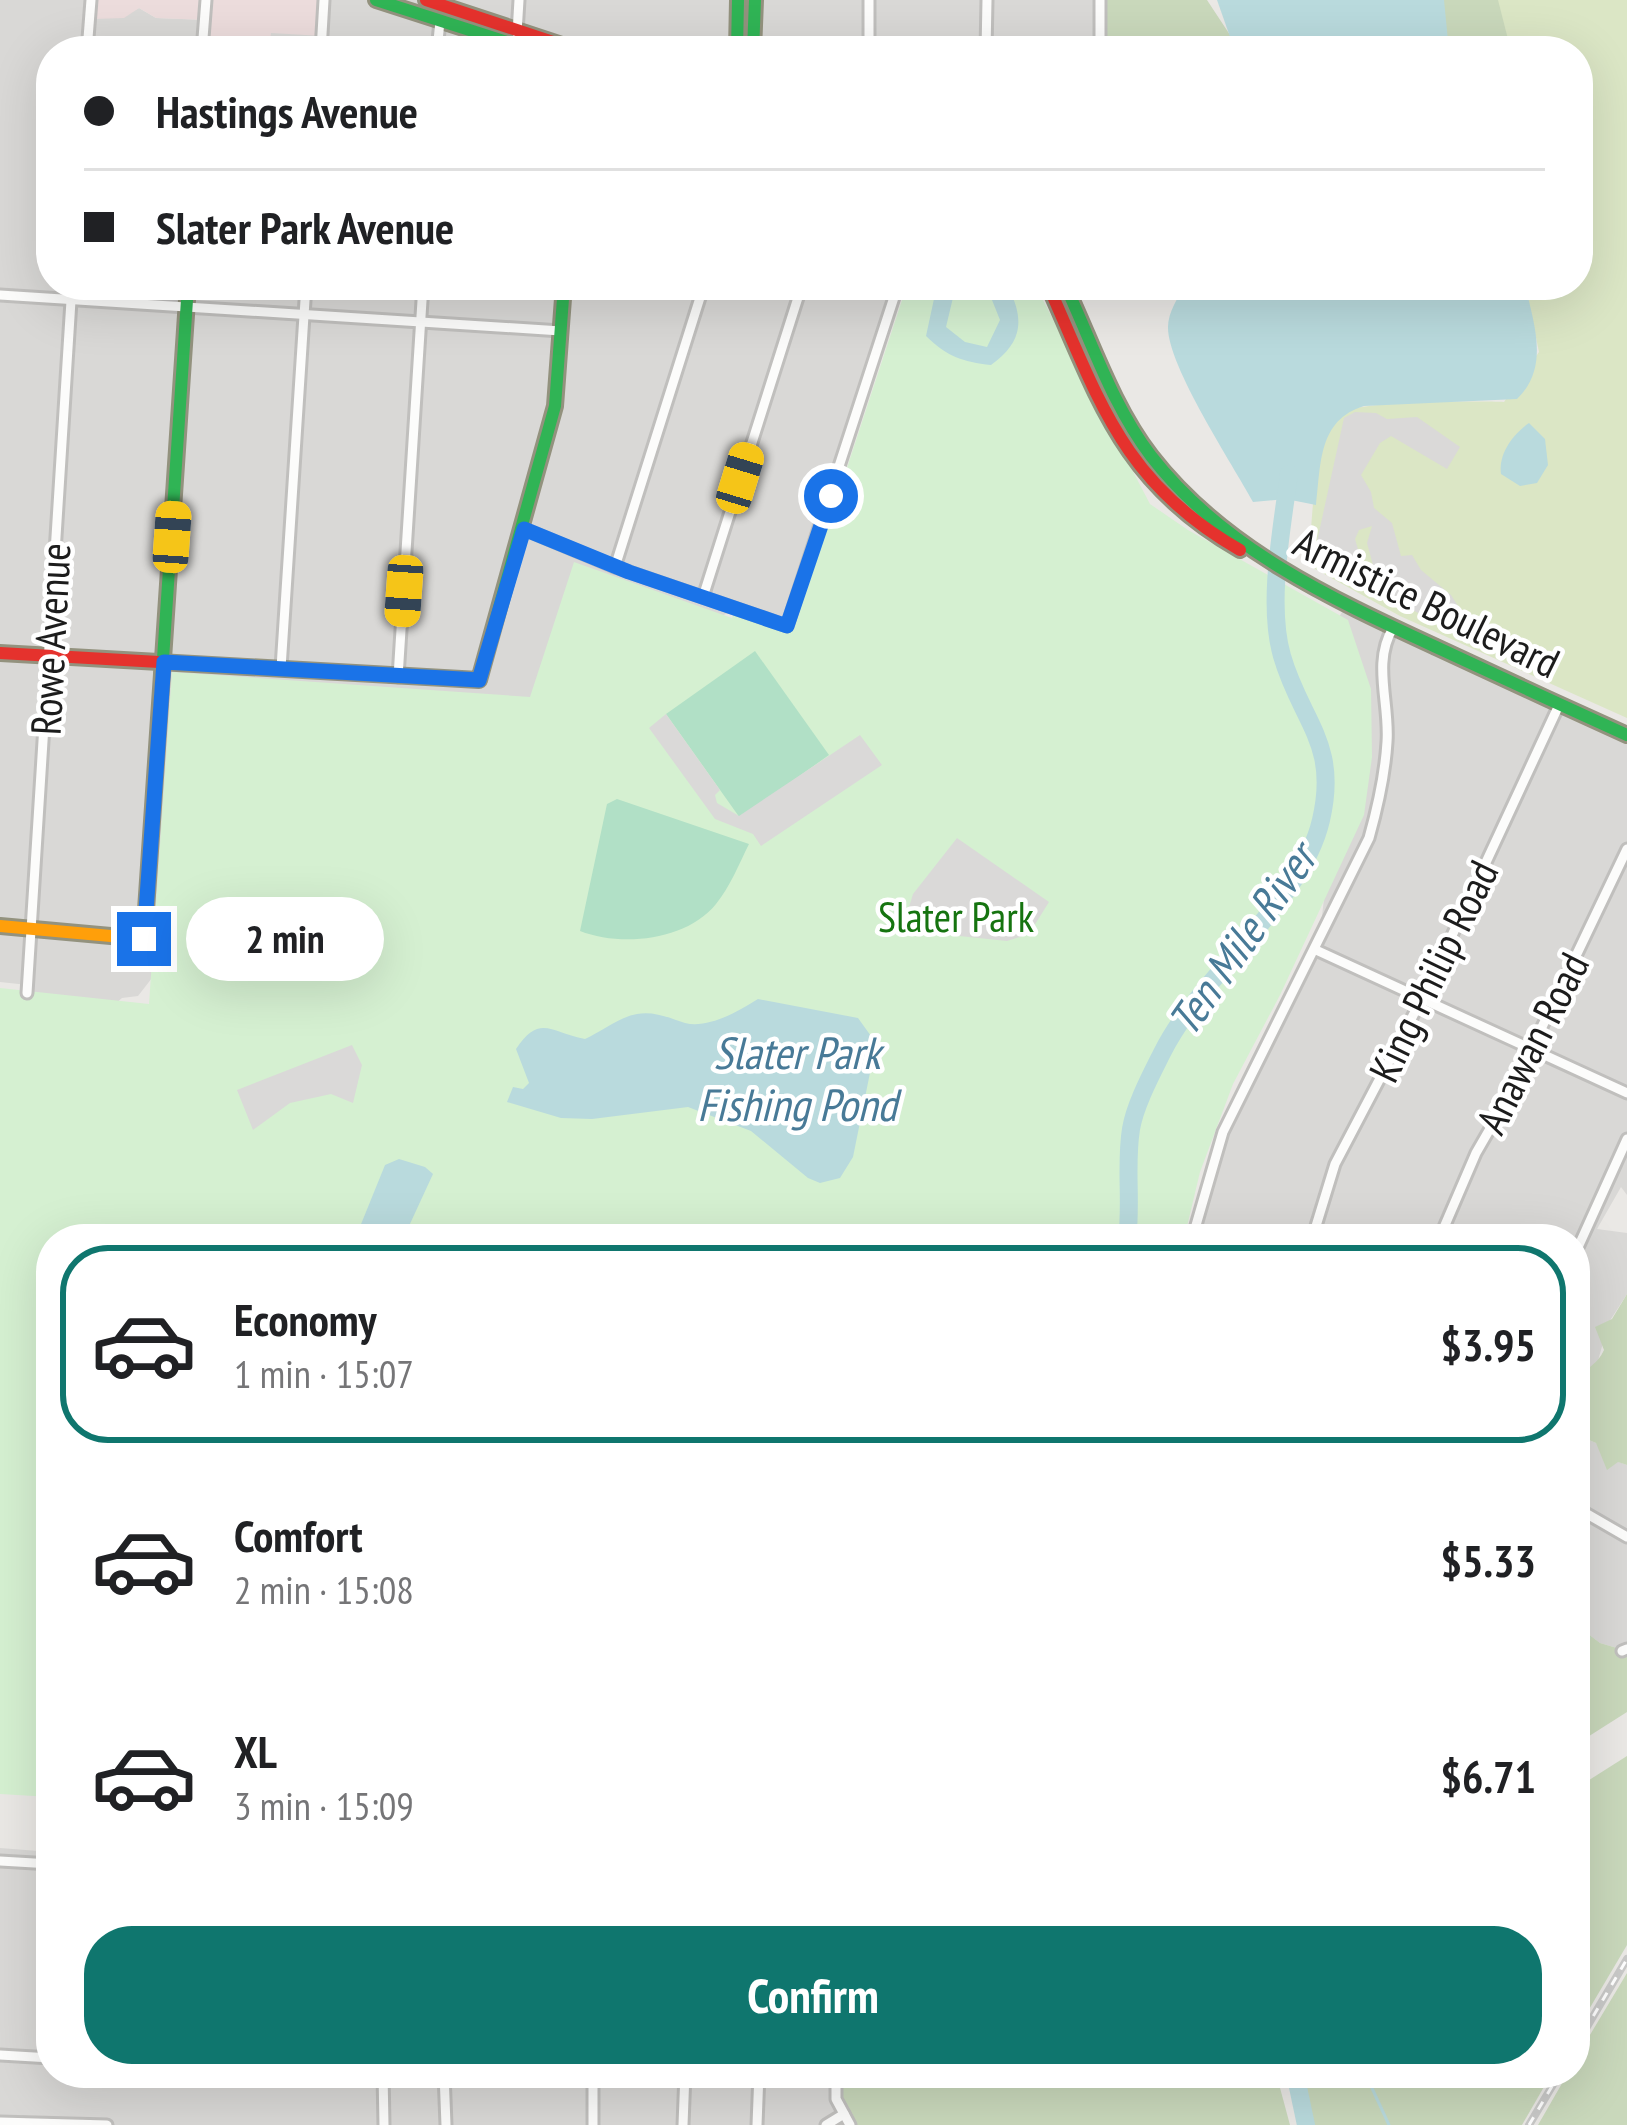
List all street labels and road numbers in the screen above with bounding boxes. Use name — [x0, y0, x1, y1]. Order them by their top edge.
street label: Armistice Boulevard — [1285, 514, 1569, 690]
street label: Rowe Avenue — [18, 542, 82, 736]
street label: King Philip Road — [1356, 851, 1510, 1091]
street label: Anawan Road — [1463, 943, 1601, 1143]

